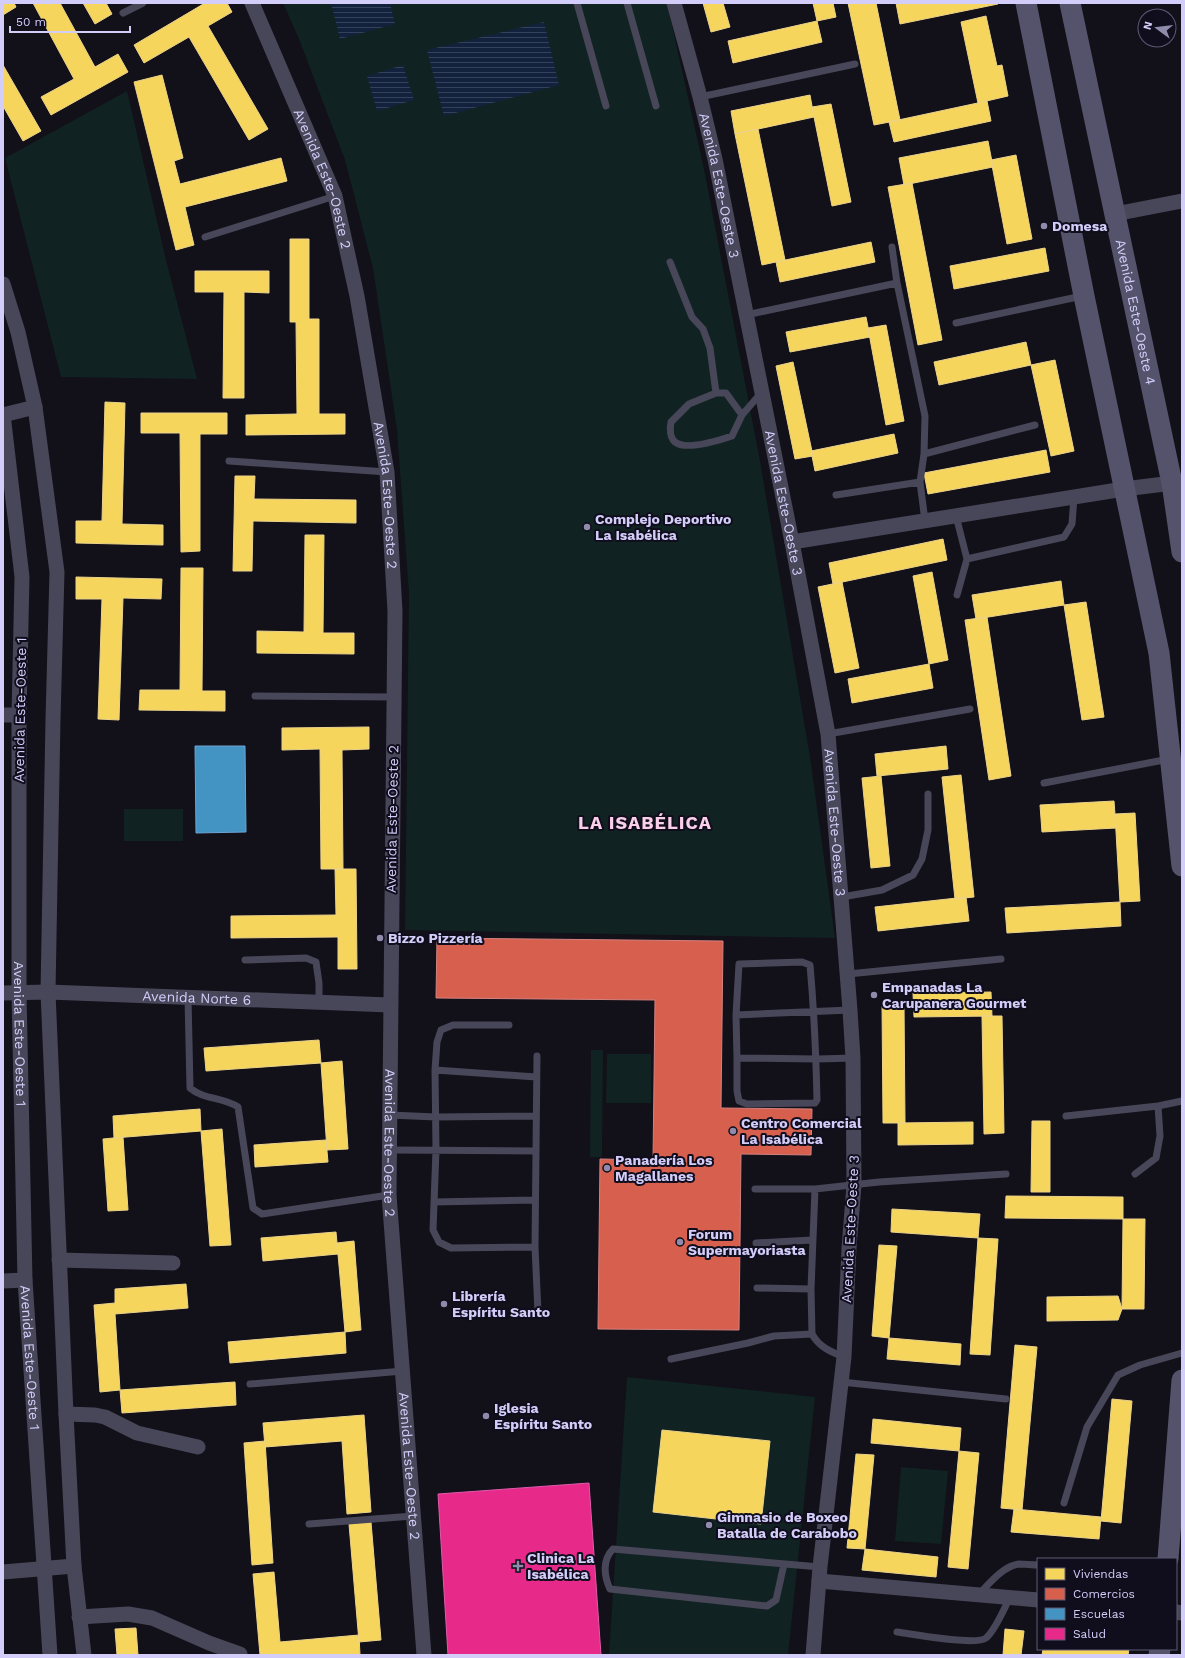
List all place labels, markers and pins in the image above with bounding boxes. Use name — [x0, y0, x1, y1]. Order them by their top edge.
place label: Domesa — [1052, 218, 1108, 234]
marker: Domesa — [1039, 221, 1049, 231]
place label: Complejo Deportivo La Isabélica — [595, 511, 731, 543]
marker: Complejo Deportivo La Isabélica — [582, 522, 592, 532]
place label: Bizzo Pizzería — [388, 930, 483, 946]
marker: Bizzo Pizzería — [375, 933, 385, 943]
place label: Empanadas La Carupanera Gourmet — [882, 979, 1026, 1011]
marker: Empanadas La Carupanera Gourmet — [869, 990, 879, 1000]
place label: Centro Comercial La Isabélica — [741, 1115, 862, 1147]
marker: Centro Comercial La Isabélica — [728, 1126, 738, 1136]
place label: Panadería Los Magallanes — [615, 1152, 713, 1184]
marker: Panadería Los Magallanes — [602, 1163, 612, 1173]
place label: Forum Supermayoriasta — [688, 1226, 806, 1258]
marker: Forum Supermayoriasta — [675, 1237, 685, 1247]
place label: Librería Espíritu Santo — [452, 1288, 550, 1320]
marker: Librería Espíritu Santo — [439, 1299, 449, 1309]
place label: Iglesia Espíritu Santo — [494, 1400, 592, 1432]
marker: Iglesia Espíritu Santo — [481, 1411, 491, 1421]
place label: Gimnasio de Boxeo Batalla de Carabobo — [717, 1509, 857, 1541]
marker: Gimnasio de Boxeo Batalla de Carabobo — [704, 1520, 714, 1530]
place label: Clinica La Isabélica — [527, 1550, 595, 1582]
marker: Clinica La Isabélica — [512, 1560, 524, 1572]

